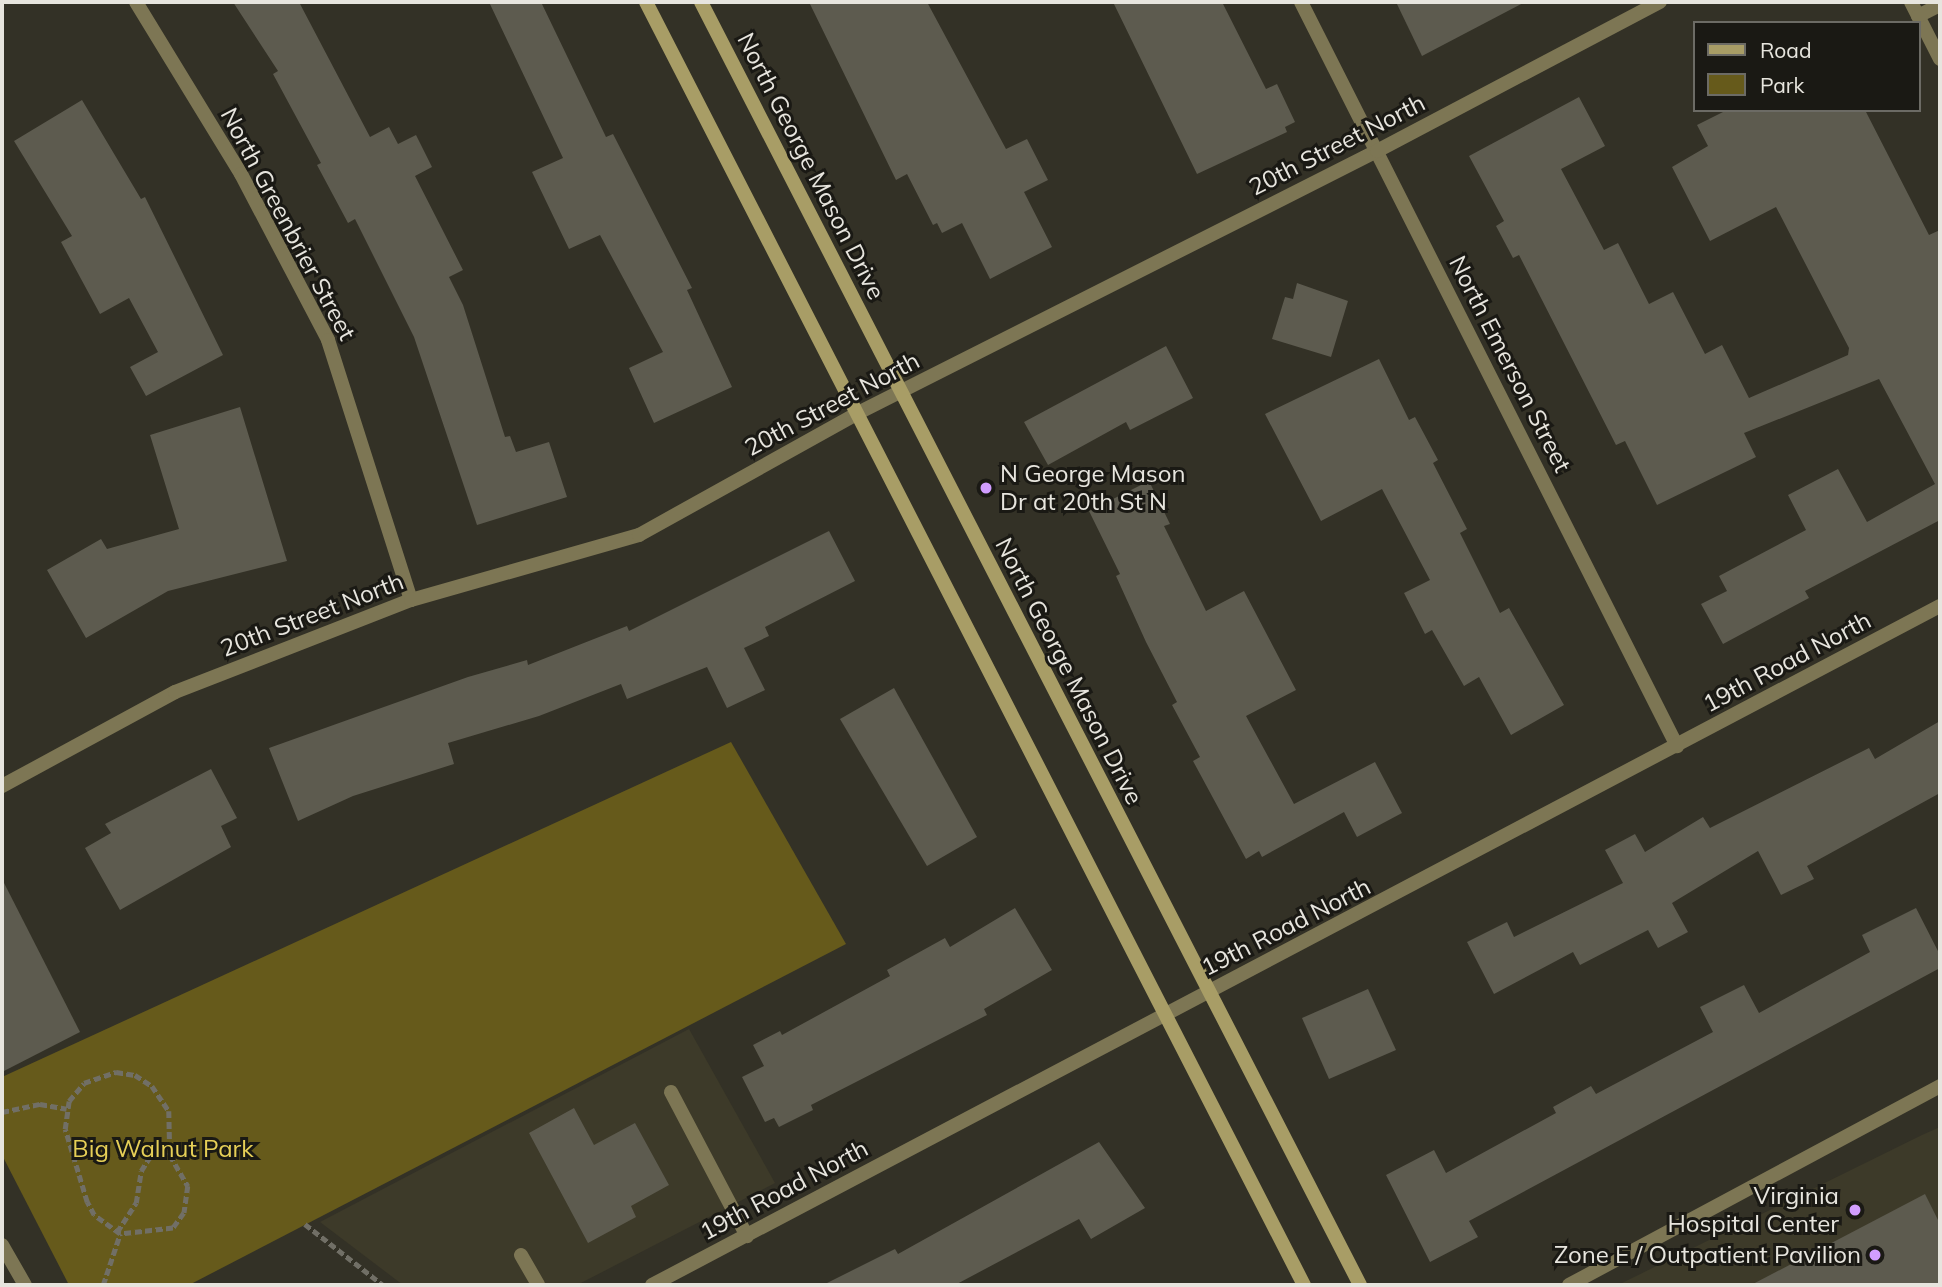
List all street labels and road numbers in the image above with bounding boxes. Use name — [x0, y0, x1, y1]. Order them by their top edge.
street label: North George Mason Drive — [731, 28, 891, 304]
street label: 20th Street North — [1244, 88, 1430, 202]
street label: North Greenbrier Street — [214, 103, 362, 345]
street label: North Emerson Street — [1443, 251, 1577, 477]
street label: 20th Street North — [740, 346, 924, 462]
street label: North George Mason Drive — [989, 533, 1149, 809]
street label: 20th Street North — [216, 567, 408, 663]
street label: 19th Road North — [1698, 606, 1876, 718]
street label: 19th Road North — [1197, 872, 1375, 982]
street label: 19th Road North — [695, 1134, 873, 1246]

